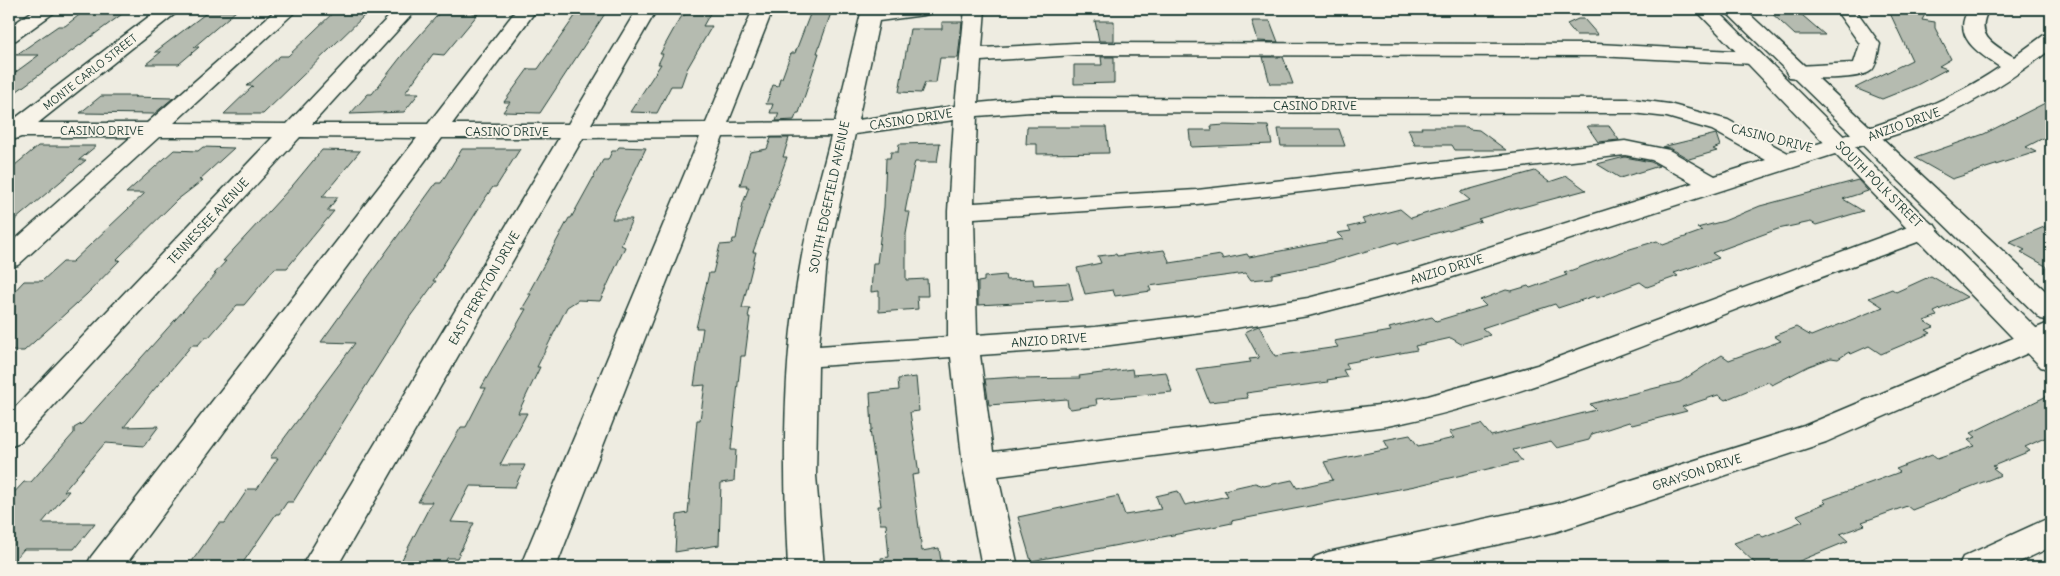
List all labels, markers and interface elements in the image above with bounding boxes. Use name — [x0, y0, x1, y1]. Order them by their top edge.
street label: MONTE CARLO STREET — [40, 31, 140, 113]
street label: CASINO DRIVE — [1273, 98, 1357, 113]
street label: ANZIO DRIVE — [1866, 104, 1942, 144]
street label: CASINO DRIVE — [868, 105, 954, 133]
street label: SOUTH EDGEFIELD AVENUE — [805, 119, 853, 275]
street label: CASINO DRIVE — [1729, 121, 1815, 155]
street label: CASINO DRIVE — [60, 123, 144, 138]
street label: CASINO DRIVE — [465, 124, 549, 139]
street label: SOUTH POLK STREET — [1833, 138, 1925, 230]
street label: TENNESSEE AVENUE — [164, 175, 252, 267]
street label: EAST PERRYTON DRIVE — [445, 228, 523, 348]
street label: ANZIO DRIVE — [1409, 251, 1485, 287]
street label: ANZIO DRIVE — [1011, 330, 1087, 350]
street label: GRAYSON DRIVE — [1650, 450, 1744, 494]

